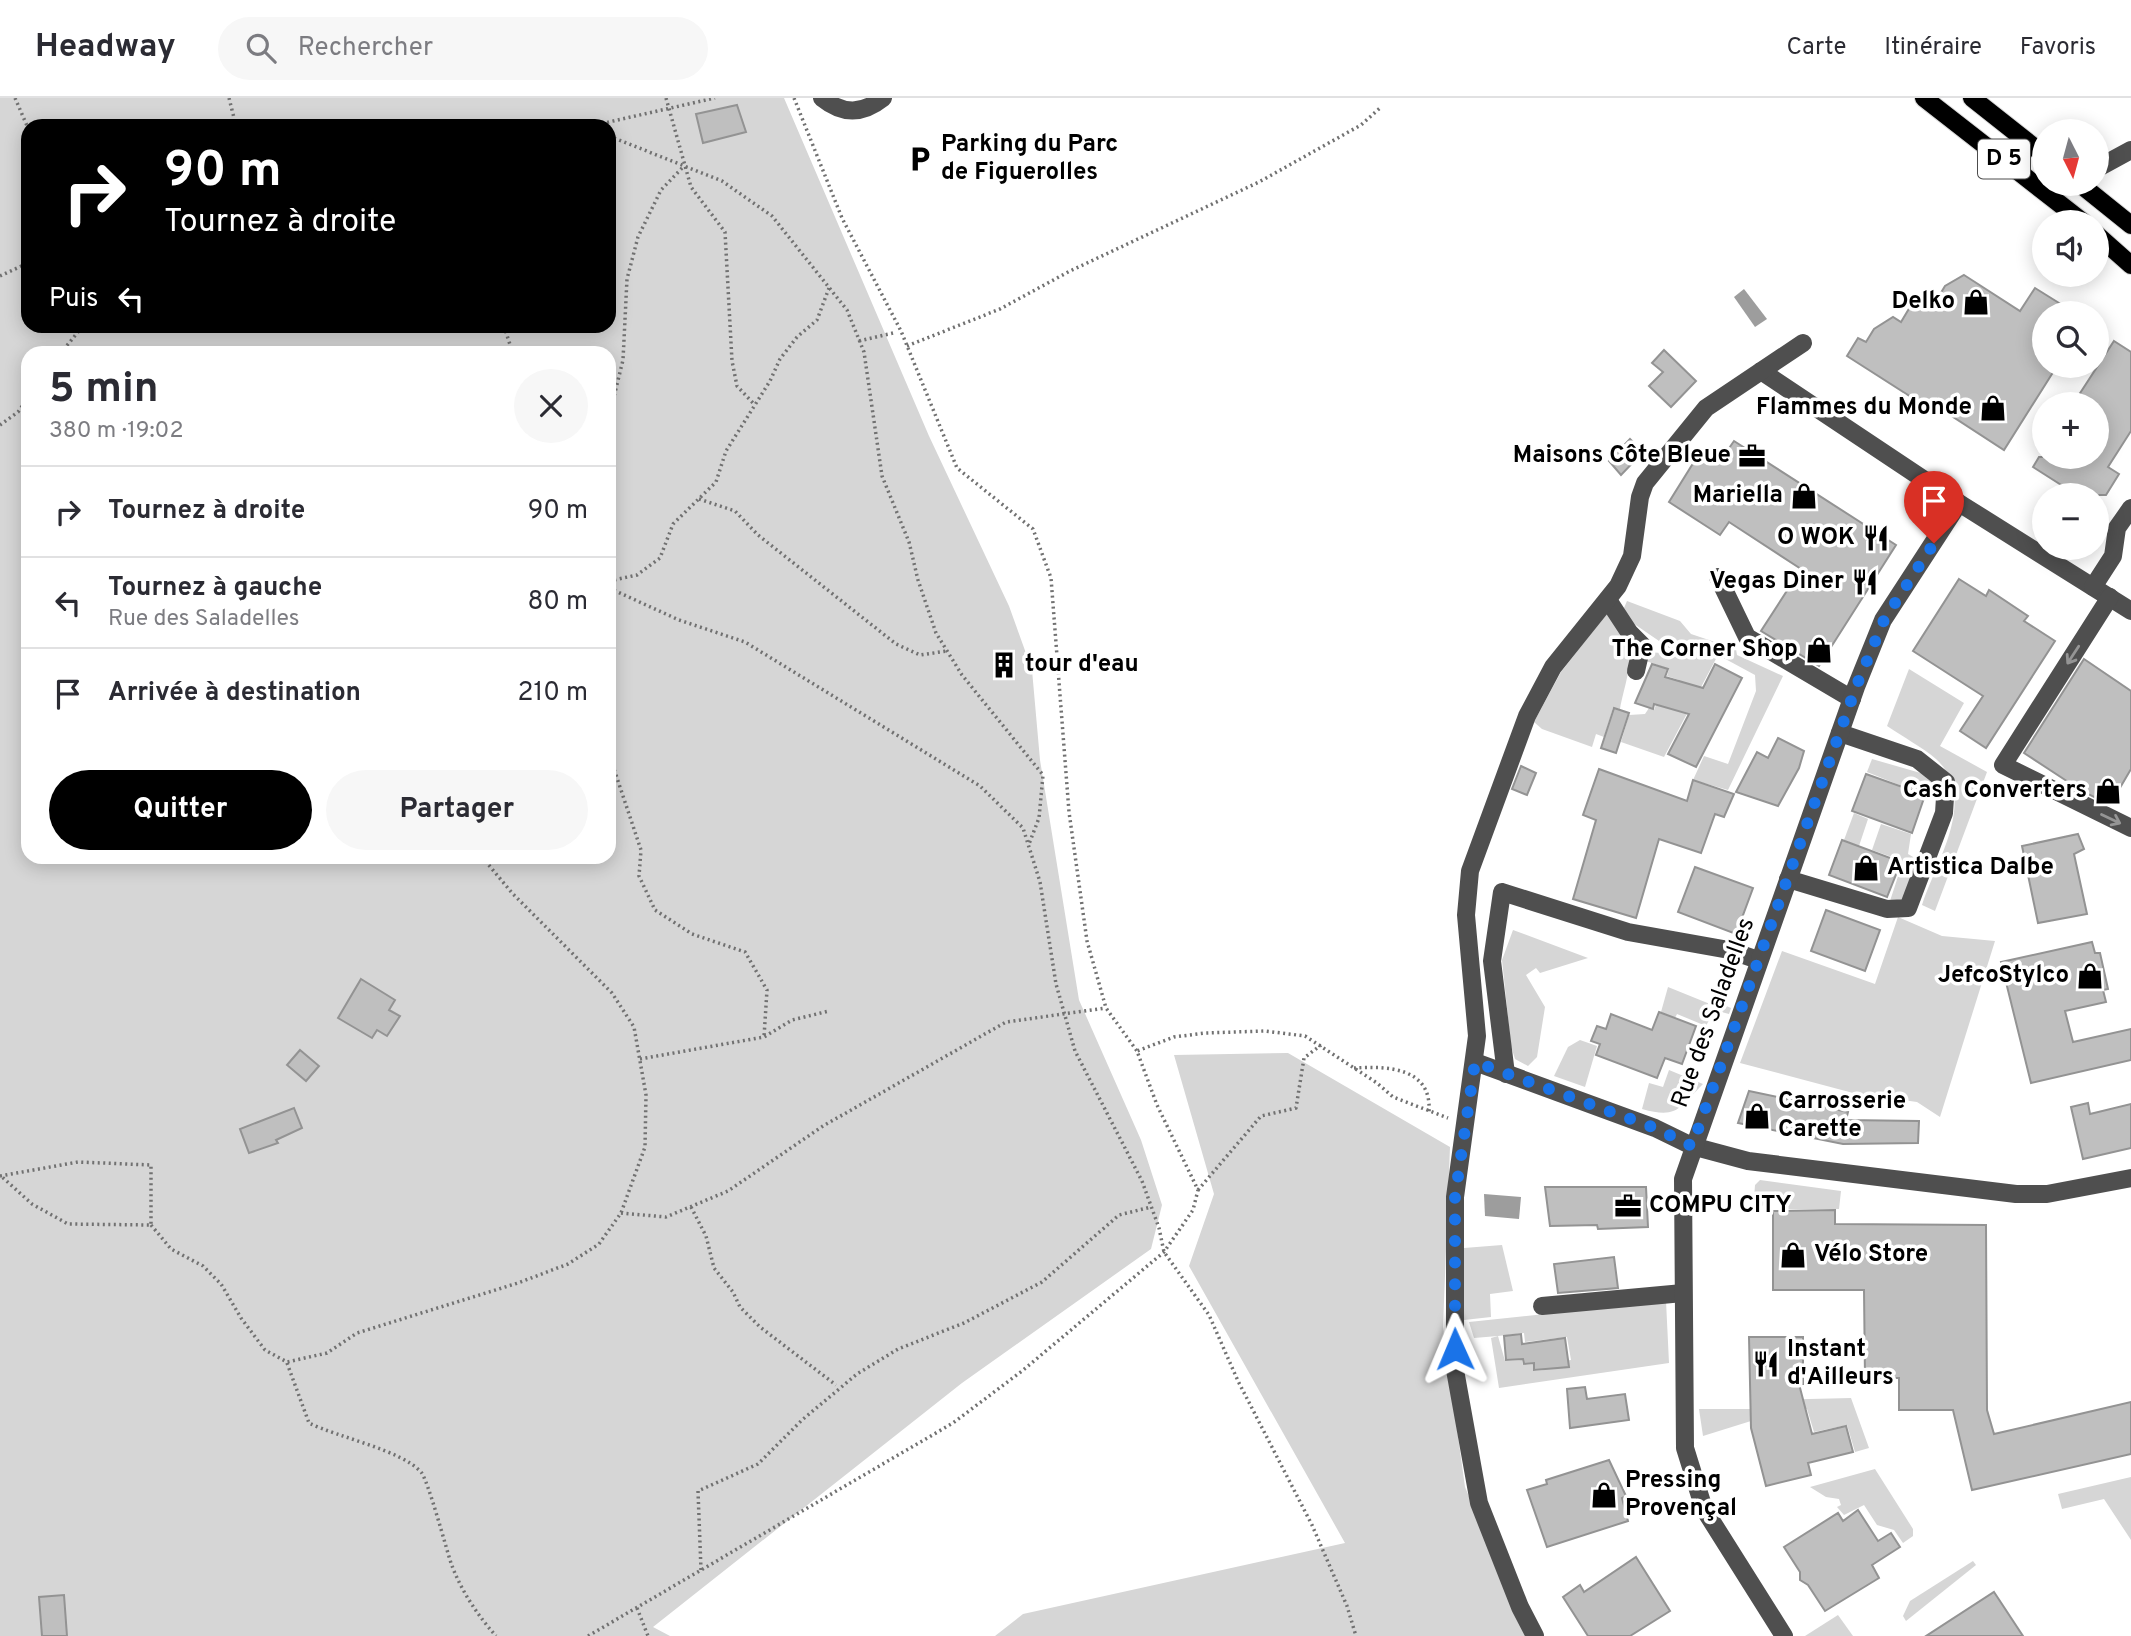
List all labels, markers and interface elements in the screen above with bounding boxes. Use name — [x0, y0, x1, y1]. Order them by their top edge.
search box — [218, 17, 708, 80]
text: Headway — [35, 27, 176, 69]
icon: search — [242, 29, 280, 67]
text: Rechercher — [298, 32, 433, 65]
text: Carte — [1786, 33, 1846, 63]
text: Itinéraire — [1884, 33, 1982, 63]
text: Favoris — [2020, 33, 2096, 63]
north arrow — [2032, 119, 2109, 196]
map controls — [2032, 119, 2109, 560]
place label: Parking du Parc de Figuerolles — [941, 130, 1118, 188]
road number: D 5 — [1978, 139, 2030, 178]
text: 90 m — [164, 142, 282, 204]
parking icon: Parking du Parc de Figuerolles — [905, 144, 935, 174]
icon: right — [49, 147, 140, 238]
text: Tournez à droite — [164, 203, 396, 243]
button: sound — [2032, 210, 2109, 287]
icon: left — [112, 280, 150, 318]
text: Puis — [49, 283, 98, 316]
place label: Delko — [1892, 287, 1955, 317]
shop icon: Delko — [1961, 287, 1991, 317]
button: search — [2032, 301, 2109, 378]
text: 5 min — [49, 364, 159, 417]
button: close — [514, 369, 588, 443]
button: + — [2032, 392, 2109, 469]
place label: Flammes du Monde — [1756, 393, 1972, 423]
shop icon: Flammes du Monde — [1978, 393, 2008, 423]
text: 380 m · 19:02 — [49, 417, 183, 446]
place label: Maisons Côte Bleue — [1513, 441, 1731, 471]
office icon: Maisons Côte Bleue — [1737, 441, 1767, 471]
pin — [1904, 471, 1964, 543]
place label: Mariella — [1693, 481, 1783, 511]
shop icon: Mariella — [1789, 481, 1819, 511]
icon: arrive — [1915, 482, 1953, 520]
button: − — [2032, 483, 2109, 560]
icon: right — [49, 493, 87, 531]
text: Tournez à droite — [108, 495, 305, 528]
text: 90 m — [528, 495, 588, 528]
place label: O WOK — [1777, 523, 1855, 553]
restaurant icon: O WOK — [1861, 523, 1891, 553]
place label: Vegas Diner — [1709, 567, 1844, 597]
restaurant icon: Vegas Diner — [1850, 567, 1880, 597]
text: Tournez à gauche — [108, 572, 322, 605]
icon: left — [49, 584, 87, 622]
text: 80 m — [528, 586, 588, 619]
text: Rue des Saladelles — [108, 605, 299, 634]
place label: The Corner Shop — [1612, 635, 1798, 665]
shop icon: The Corner Shop — [1804, 635, 1834, 665]
one-way arrow — [2066, 645, 2080, 664]
building icon: tour d'eau — [989, 650, 1019, 680]
place label: tour d'eau — [1025, 650, 1139, 680]
icon: arrive — [49, 675, 87, 713]
text: Arrivée à destination — [108, 677, 361, 710]
text: 210 m — [518, 677, 588, 710]
button: Quitter — [49, 770, 312, 850]
button: Partager — [326, 770, 588, 850]
place label: Cash Converters — [1903, 776, 2087, 806]
shop icon: Cash Converters — [2093, 776, 2123, 806]
one-way arrow — [2100, 812, 2121, 826]
shop icon: Artistica Dalbe — [1851, 853, 1881, 883]
place label: Artistica Dalbe — [1887, 853, 2054, 883]
street label: Rue des Saladelles — [1666, 914, 1762, 1112]
place label: JefcoStylco — [1938, 961, 2069, 991]
shop icon: JefcoStylco — [2075, 961, 2105, 991]
place label: Carrosserie Carette — [1778, 1087, 1906, 1145]
shop icon: Carrosserie Carette — [1742, 1101, 1772, 1131]
office icon: COMPU CITY — [1613, 1191, 1643, 1221]
place label: COMPU CITY — [1649, 1191, 1792, 1221]
shop icon: Vélo Store — [1778, 1240, 1808, 1270]
place label: Vélo Store — [1814, 1240, 1928, 1270]
position arrow — [1418, 1312, 1492, 1386]
place label: Instant d'Ailleurs — [1787, 1335, 1894, 1393]
restaurant icon: Instant d'Ailleurs — [1751, 1349, 1781, 1379]
place label: Pressing Provençal — [1625, 1466, 1737, 1524]
shop icon: Pressing Provençal — [1589, 1480, 1619, 1510]

